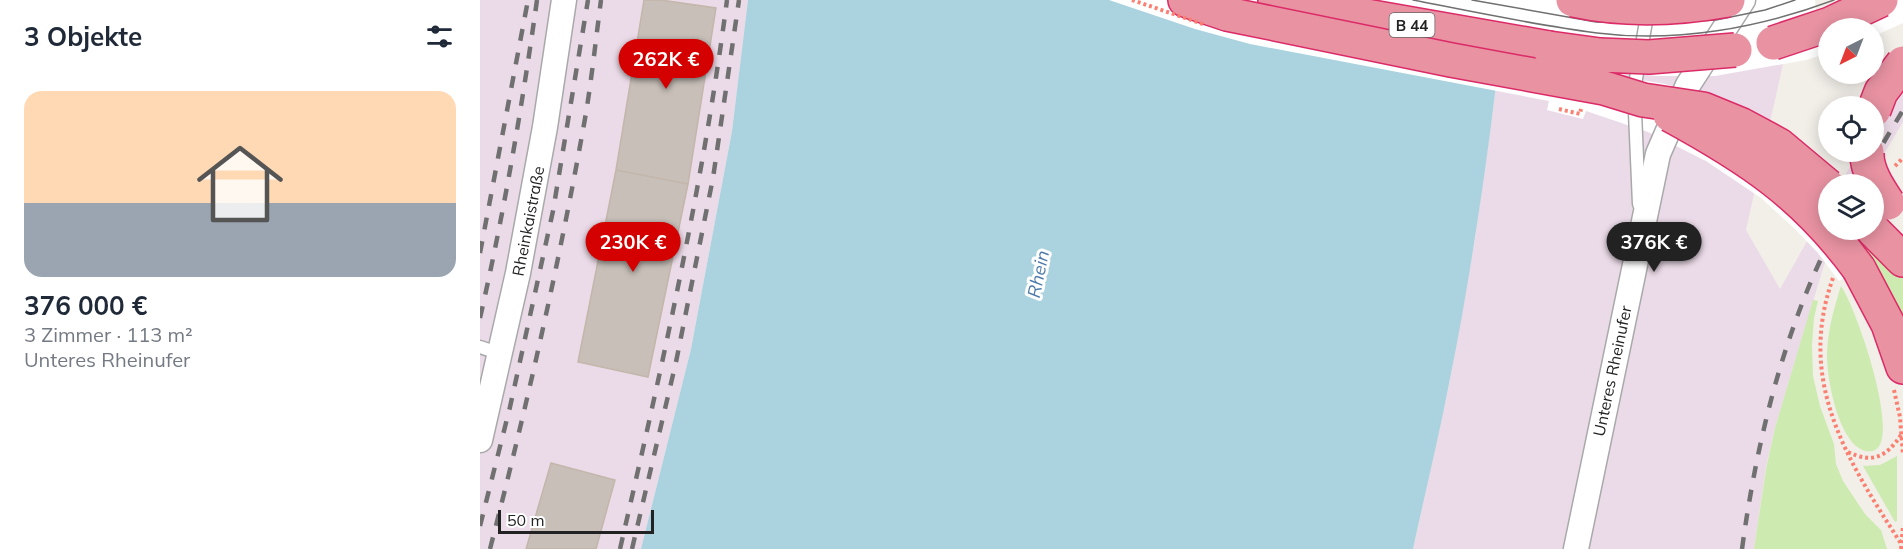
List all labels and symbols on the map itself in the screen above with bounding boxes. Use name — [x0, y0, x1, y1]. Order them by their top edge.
road number: B 44 — [1390, 13, 1434, 37]
north arrow — [1818, 18, 1884, 84]
pin: 262K € — [617, 39, 715, 90]
street label: Rheinkaistraße — [508, 164, 548, 278]
pin: 230K € — [584, 222, 682, 273]
pin: 376K € — [1605, 222, 1703, 273]
water label: Rhein — [1022, 248, 1054, 300]
street label: Unteres Rheinufer — [1588, 304, 1636, 438]
scale bar — [498, 507, 654, 534]

